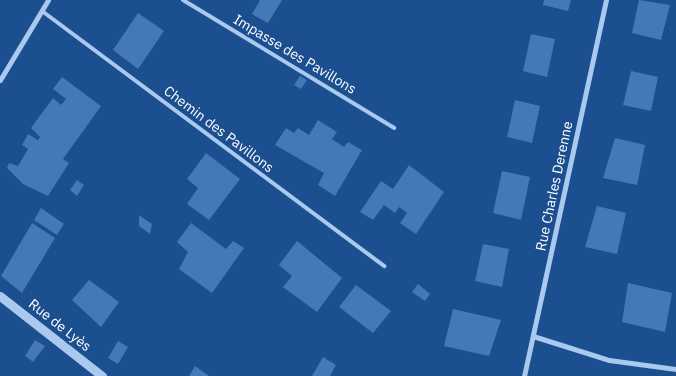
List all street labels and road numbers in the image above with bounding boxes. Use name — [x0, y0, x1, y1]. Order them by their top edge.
street label: Impasse des Pavillons — [231, 11, 359, 97]
street label: Chemin des Pavillons — [161, 82, 277, 176]
street label: Rue Charles Derenne — [532, 120, 576, 252]
street label: Rue de Lyès — [25, 295, 95, 355]

